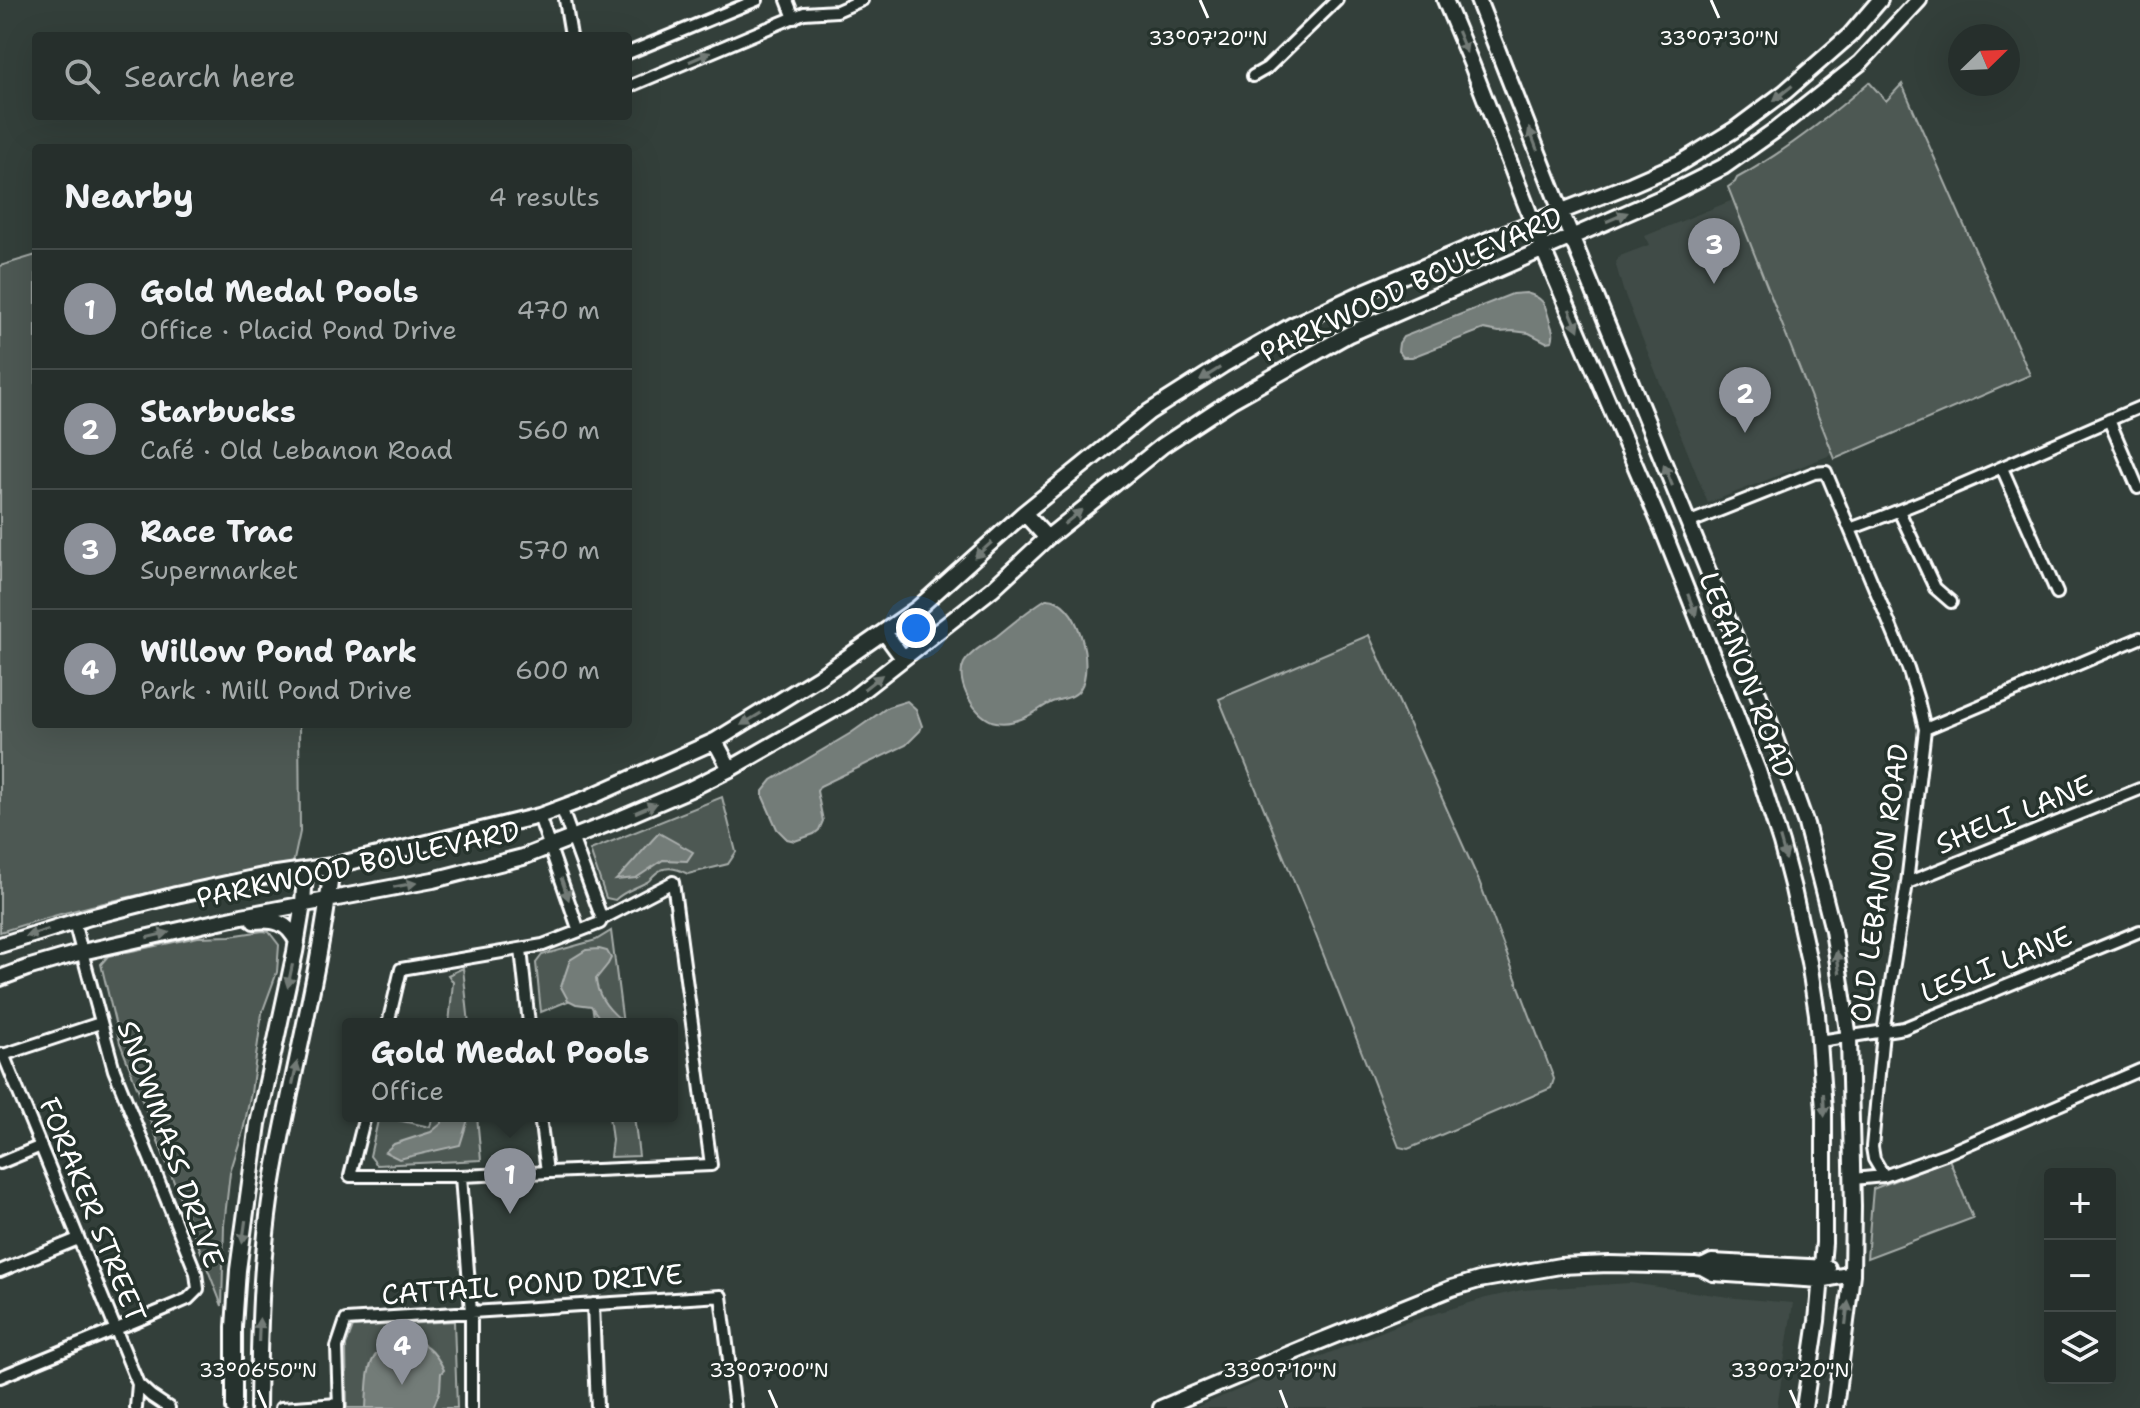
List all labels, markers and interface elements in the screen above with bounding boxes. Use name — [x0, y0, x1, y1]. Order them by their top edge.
north arrow — [1948, 24, 2020, 96]
text: 33°07'20"N — [1148, 25, 1268, 51]
text: 33°07'30"N — [1659, 25, 1779, 51]
one-way arrow — [1456, 31, 1469, 54]
search box — [32, 32, 632, 120]
one-way arrow — [688, 50, 712, 63]
icon: search — [60, 54, 104, 98]
text: Search here — [124, 56, 295, 97]
one-way arrow — [1773, 85, 1793, 101]
one-way arrow — [1526, 127, 1539, 151]
text: Nearby — [64, 173, 194, 219]
text: 4 results — [488, 179, 600, 214]
street label: PARKWOOD BOULEVARD — [1254, 197, 1568, 371]
one-way arrow — [1605, 210, 1629, 223]
pin: 3 — [1688, 218, 1740, 284]
text: Gold Medal Pools — [140, 271, 418, 312]
text: 1 — [84, 292, 96, 327]
text: 470 m — [517, 292, 600, 327]
one-way arrow — [1567, 309, 1580, 332]
text: Office · Placid Pond Drive — [140, 312, 457, 347]
one-way arrow — [1199, 366, 1221, 380]
pin: 2 — [1719, 367, 1771, 433]
text: Starbucks — [140, 391, 296, 432]
text: 2 — [81, 412, 99, 447]
text: 560 m — [517, 412, 600, 447]
text: Café · Old Lebanon Road — [140, 432, 453, 467]
one-way arrow — [1661, 463, 1674, 487]
one-way arrow — [1063, 509, 1083, 526]
text: Race Trac — [140, 511, 294, 552]
text: 3 — [81, 532, 99, 567]
text: 570 m — [518, 532, 600, 567]
one-way arrow — [973, 541, 993, 558]
text: Supermarket — [140, 552, 298, 587]
street label: LEBANON ROAD — [1690, 566, 1804, 784]
one-way arrow — [1686, 593, 1699, 617]
your location — [896, 608, 936, 648]
text: Willow Pond Park — [140, 631, 417, 672]
text: 4 — [81, 652, 99, 687]
text: 600 m — [515, 652, 600, 687]
text: Park · Mill Pond Drive — [140, 672, 412, 707]
one-way arrow — [863, 675, 883, 691]
one-way arrow — [740, 711, 762, 725]
street label: OLD LEBANON ROAD — [1841, 741, 1917, 1025]
street label: SHELI LANE — [1930, 765, 2098, 863]
one-way arrow — [634, 801, 658, 814]
street label: PARKWOOD BOULEVARD — [193, 811, 523, 917]
one-way arrow — [1777, 836, 1789, 861]
one-way arrow — [560, 877, 572, 901]
one-way arrow — [393, 879, 418, 891]
street label: LESLI LANE — [1915, 916, 2077, 1012]
one-way arrow — [25, 927, 49, 940]
one-way arrow — [146, 928, 171, 941]
one-way arrow — [1831, 949, 1844, 974]
one-way arrow — [283, 964, 296, 989]
street label: SNOWMASS DRIVE — [109, 1015, 233, 1273]
popup — [342, 1018, 678, 1122]
text: Gold Medal Pools — [371, 1032, 649, 1073]
one-way arrow — [289, 1060, 302, 1085]
text: Office — [371, 1073, 444, 1108]
street label: FORAKER STREET — [30, 1092, 156, 1328]
one-way arrow — [1817, 1093, 1830, 1118]
pin: 1 — [484, 1148, 536, 1214]
map controls — [2044, 1168, 2116, 1384]
button: + — [2044, 1168, 2116, 1240]
one-way arrow — [237, 1219, 250, 1244]
button: − — [2044, 1240, 2116, 1312]
street label: CATTAIL POND DRIVE — [380, 1255, 684, 1313]
one-way arrow — [1841, 1300, 1854, 1325]
button: layers — [2044, 1312, 2116, 1384]
one-way arrow — [253, 1317, 266, 1342]
pin: 4 — [376, 1319, 428, 1385]
text: 33°06'50"N — [199, 1357, 317, 1383]
text: 33°07'00"N — [709, 1357, 829, 1383]
text: 33°07'10"N — [1223, 1357, 1337, 1383]
text: 33°07'20"N — [1730, 1357, 1850, 1383]

